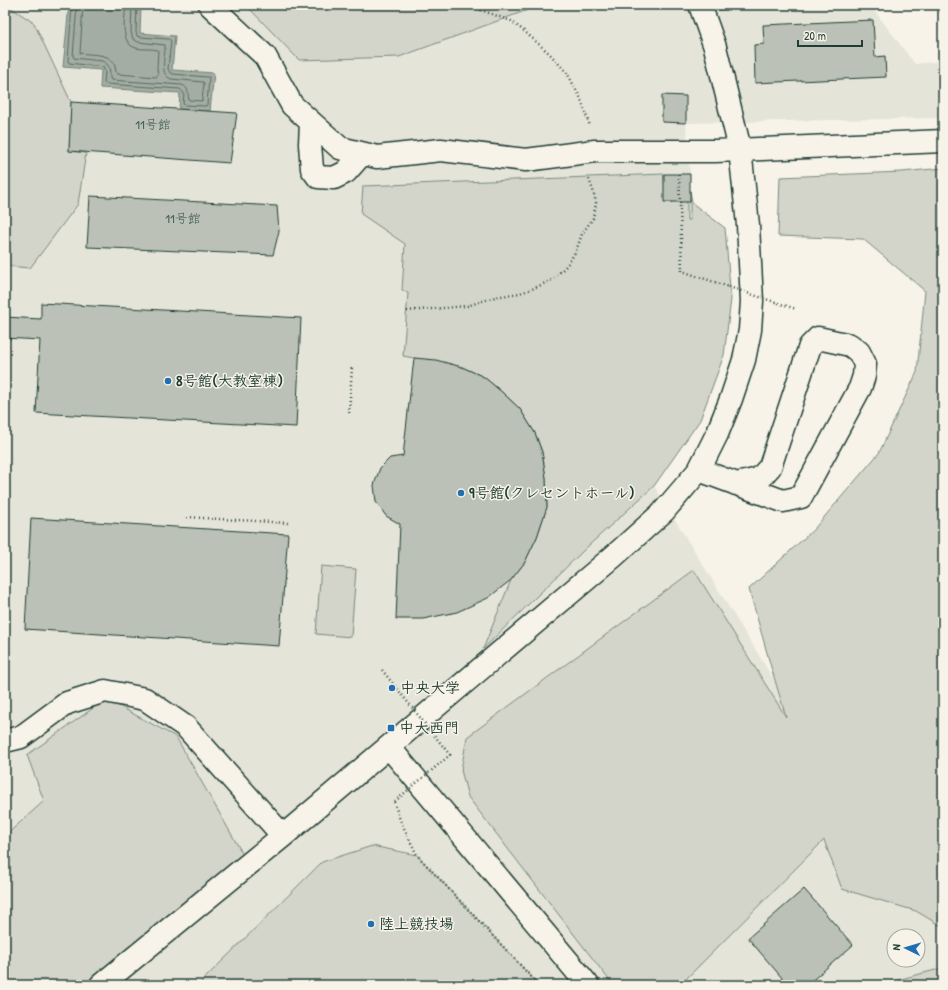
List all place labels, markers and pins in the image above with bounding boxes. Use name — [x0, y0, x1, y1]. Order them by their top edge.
place label: 8号館(大教室棟) — [176, 370, 283, 391]
marker: 8号館(大教室棟) — [163, 376, 173, 386]
place label: 9号館(クレセントホール) — [469, 482, 634, 503]
marker: 9号館(クレセントホール) — [456, 488, 466, 498]
place label: 中央大学 — [400, 677, 460, 698]
marker: 中央大学 — [387, 683, 397, 693]
place label: 中大西門 — [399, 717, 459, 738]
marker: 中大西門 — [386, 723, 396, 733]
place label: 陸上競技場 — [379, 913, 454, 934]
marker: 陸上競技場 — [366, 919, 376, 929]

